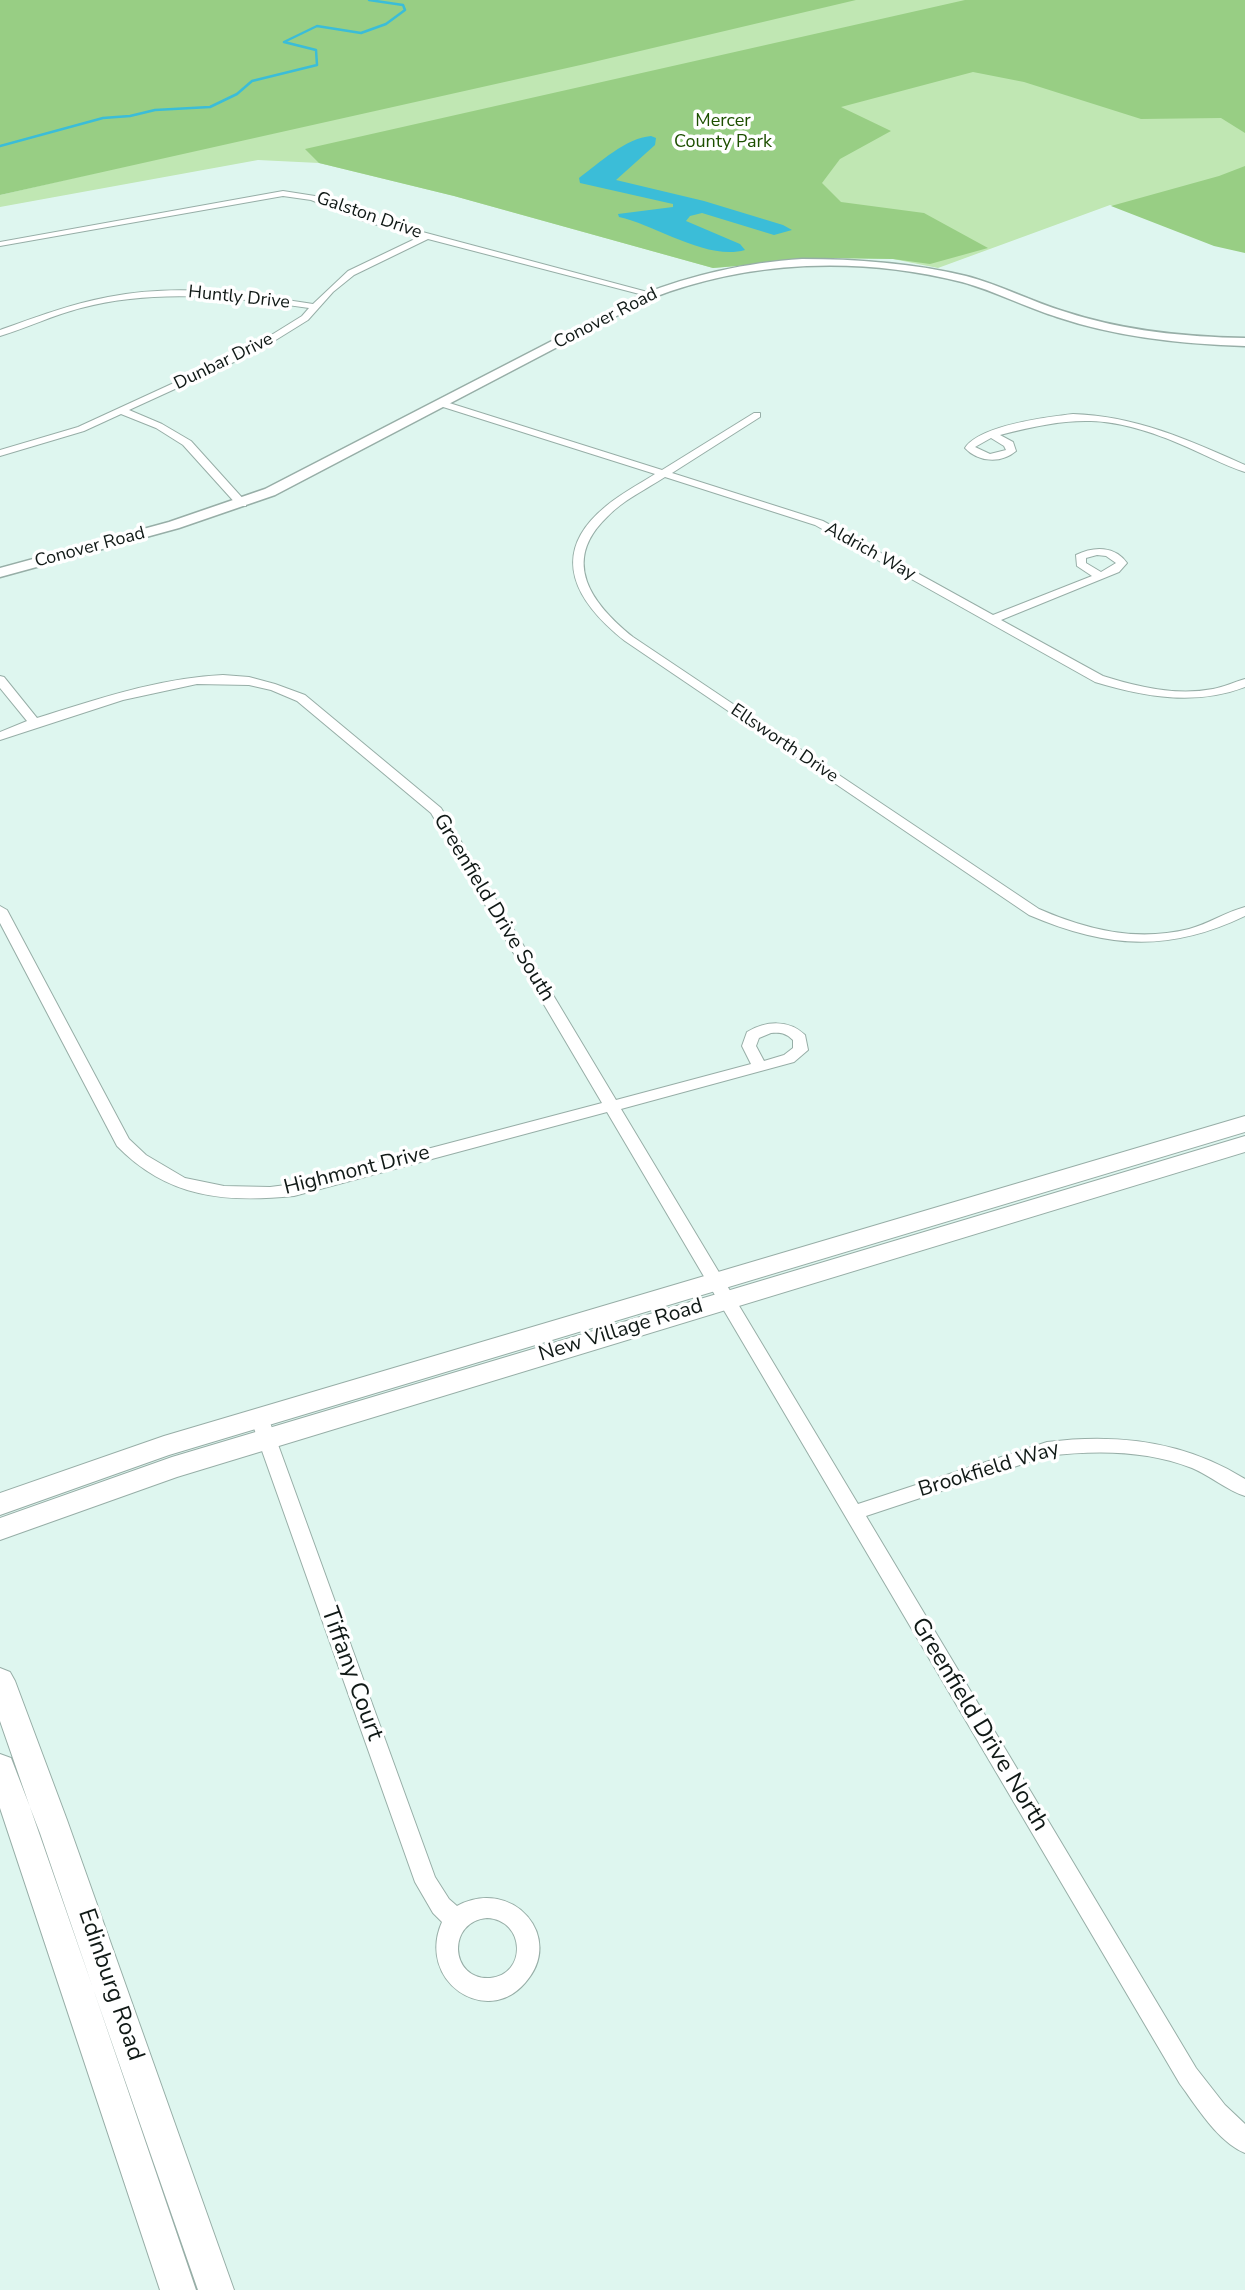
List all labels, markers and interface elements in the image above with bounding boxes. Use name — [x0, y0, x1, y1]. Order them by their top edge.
park label: Mercer County Park — [674, 111, 772, 154]
street label: Galston Drive — [313, 188, 425, 244]
street label: Huntly Drive — [187, 282, 291, 314]
street label: Conover Road — [551, 284, 661, 354]
street label: Dunbar Drive — [171, 329, 277, 395]
street label: Aldrich Way — [821, 518, 919, 586]
street label: Conover Road — [33, 523, 147, 573]
street label: Ellsworth Drive — [726, 700, 842, 788]
street label: Greenfield Drive South — [427, 810, 559, 1006]
street label: Highmont Drive — [282, 1141, 432, 1201]
street label: New Village Road — [536, 1294, 706, 1368]
street label: Brookfield Way — [916, 1437, 1062, 1503]
street label: Tiffany Court — [314, 1603, 388, 1745]
street label: Greenfield Drive North — [904, 1613, 1054, 1837]
street label: Edinburg Road — [70, 1905, 150, 2065]

